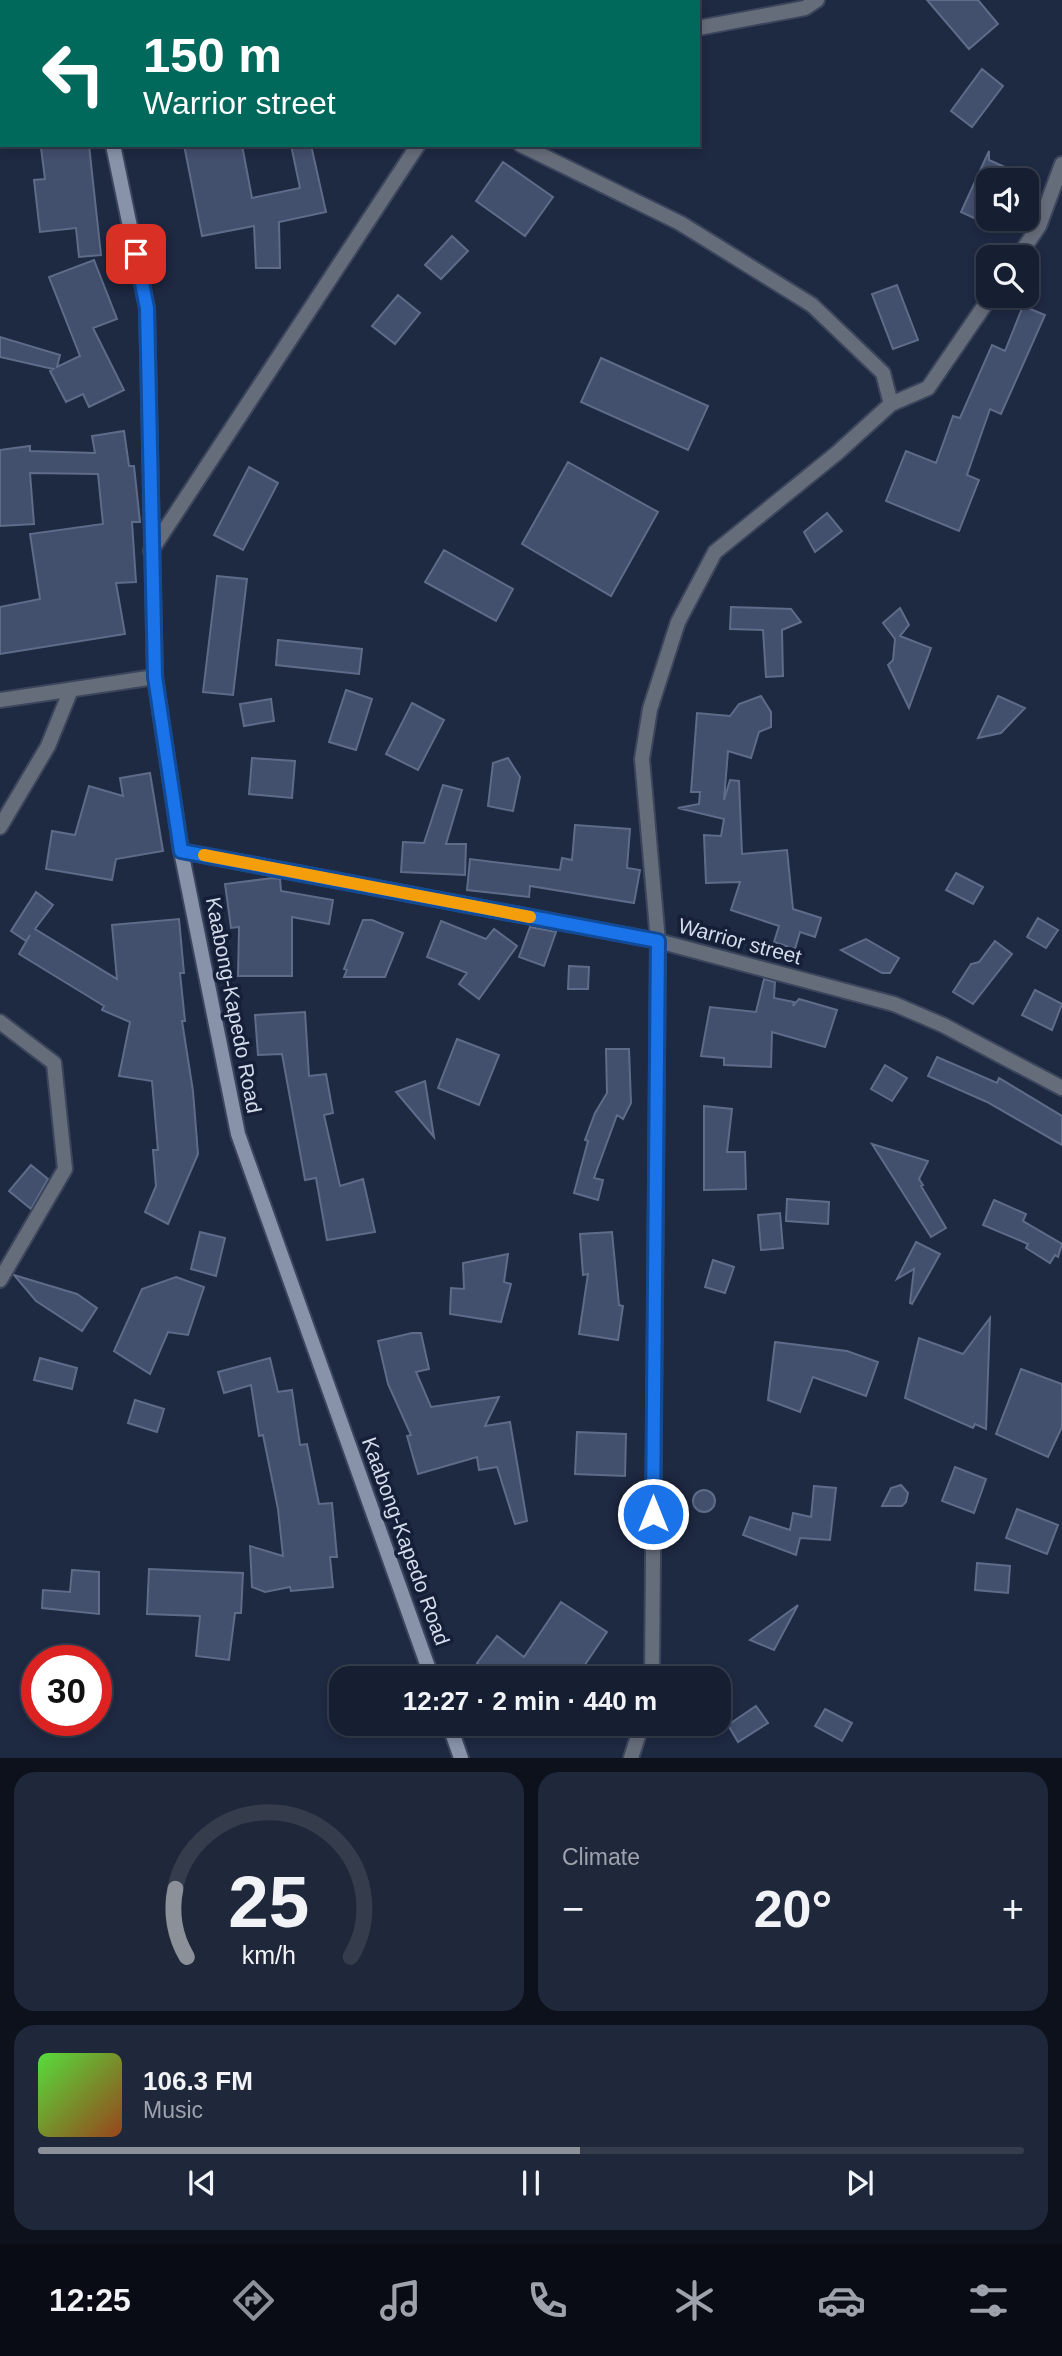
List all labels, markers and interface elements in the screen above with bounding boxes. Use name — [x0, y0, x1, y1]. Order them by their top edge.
icon: left — [28, 28, 119, 119]
text: 150 m — [143, 28, 282, 82]
text: Warrior street — [143, 85, 336, 121]
map controls — [976, 168, 1039, 308]
button: sound — [976, 168, 1039, 231]
pin — [106, 224, 166, 284]
icon: arrive — [117, 235, 155, 273]
button: search — [976, 245, 1039, 308]
street label: Kaabong-Kapedo Road — [202, 895, 266, 1115]
street label: Warrior street — [676, 914, 804, 969]
street label: Kaabong-Kapedo Road — [358, 1434, 454, 1648]
position arrow — [616, 1477, 690, 1551]
speed limit sign: 30 — [21, 1645, 112, 1736]
text: 12:27 · 2 min · 440 m — [403, 1686, 657, 1716]
text: Climate — [562, 1844, 640, 1870]
text: 25 — [229, 1862, 309, 1943]
text: 20° — [754, 1880, 832, 1938]
text: − — [562, 1888, 584, 1930]
text: + — [1002, 1888, 1024, 1930]
text: km/h — [242, 1941, 296, 1969]
text: 106.3 FM — [143, 2066, 253, 2096]
text: Music — [143, 2097, 203, 2123]
icon: previous — [183, 2164, 221, 2202]
icon: pause — [512, 2164, 550, 2202]
icon: next — [841, 2164, 879, 2202]
icon: directions — [229, 2276, 278, 2325]
icon: music — [376, 2276, 425, 2325]
icon: phone — [523, 2276, 572, 2325]
icon: climate — [670, 2276, 719, 2325]
icon: car — [817, 2276, 866, 2325]
icon: filters — [964, 2276, 1013, 2325]
text: 12:25 — [49, 2282, 131, 2318]

